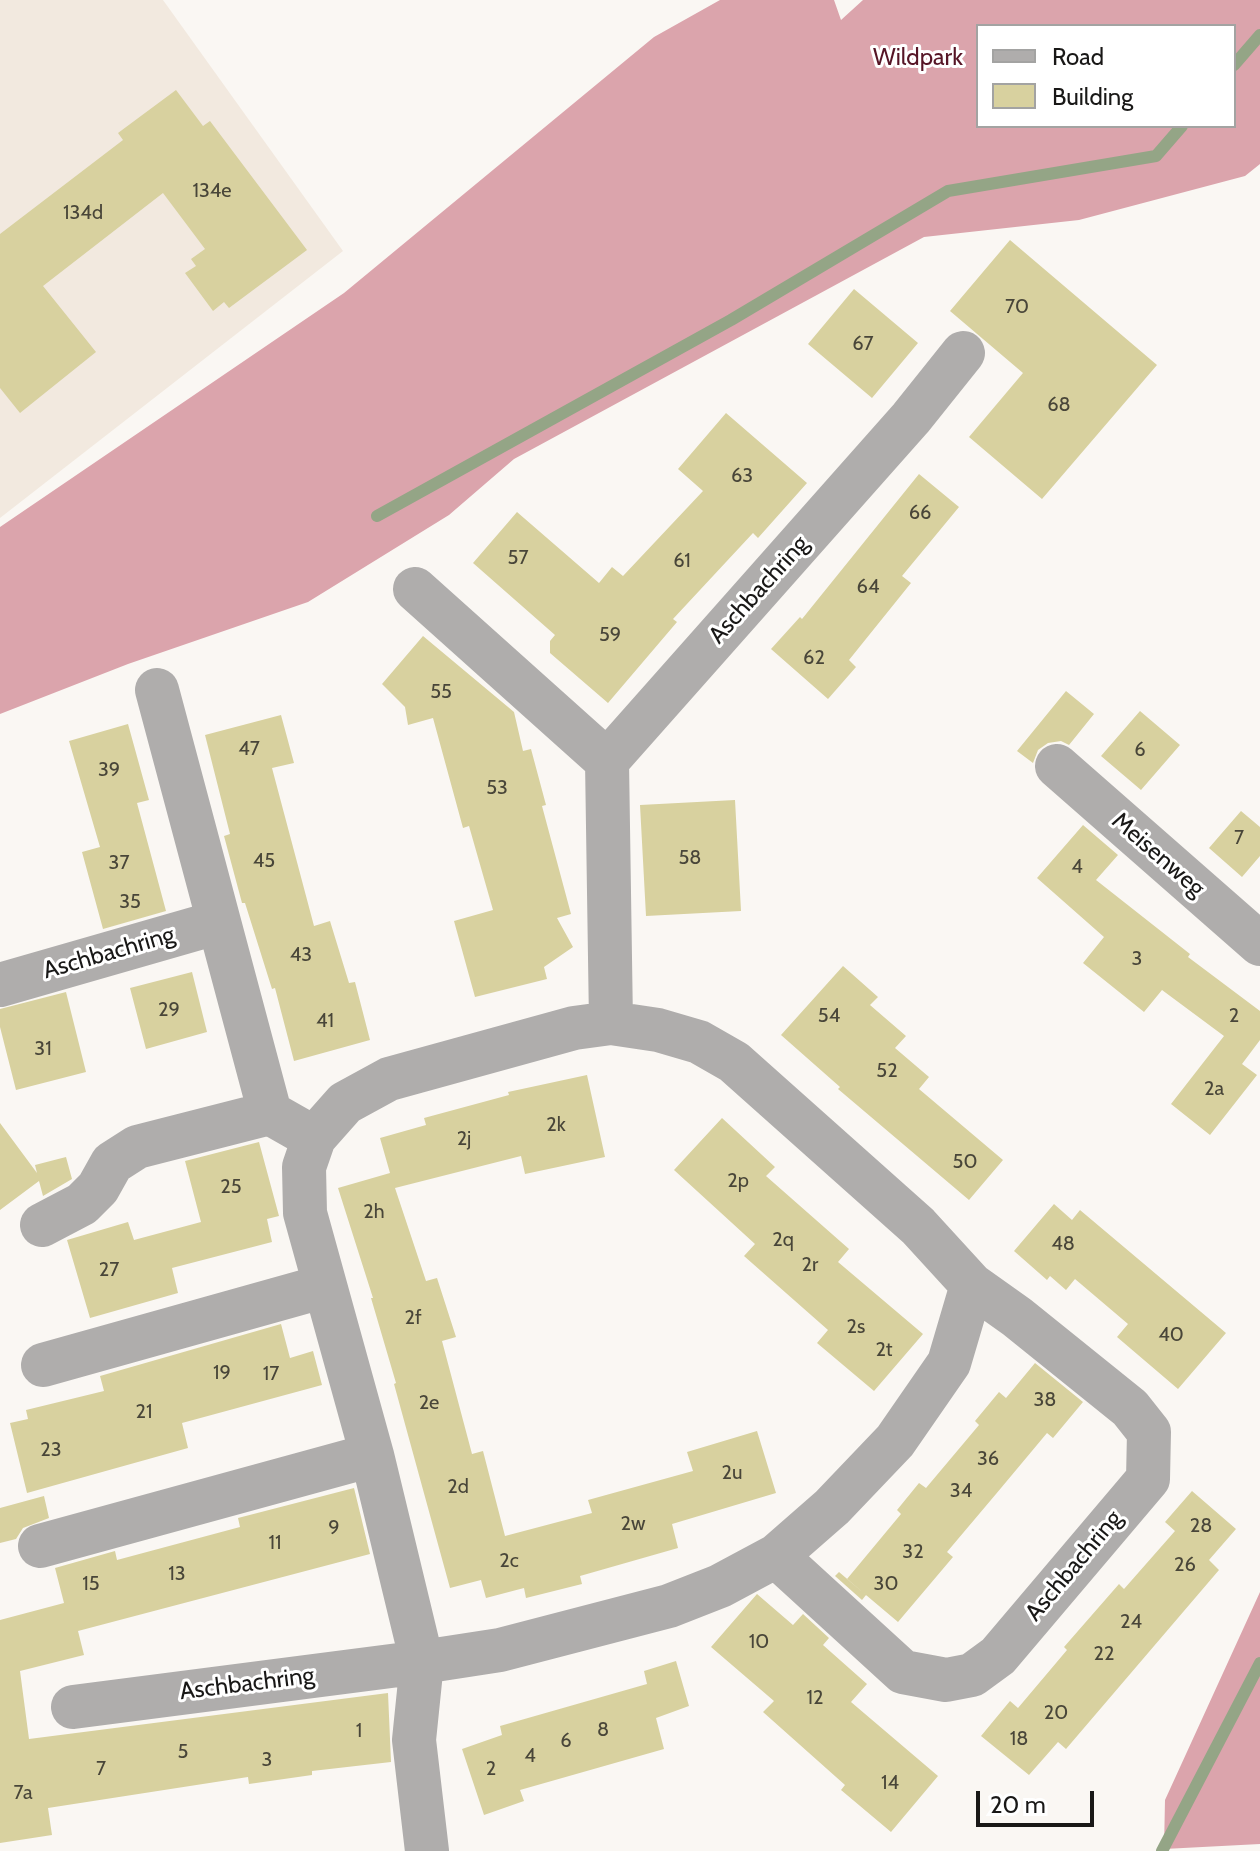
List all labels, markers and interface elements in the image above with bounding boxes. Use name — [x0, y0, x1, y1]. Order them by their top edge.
legend — [976, 24, 1236, 128]
text: Road — [1052, 42, 1104, 71]
park label: Wildpark — [873, 44, 963, 72]
text: Building — [1052, 82, 1133, 111]
house number: 134e — [192, 179, 232, 203]
house number: 134d — [63, 201, 103, 225]
house number: 70 — [1005, 295, 1029, 319]
house number: 67 — [852, 332, 874, 356]
house number: 68 — [1047, 393, 1071, 417]
house number: 63 — [731, 464, 753, 488]
house number: 66 — [909, 501, 931, 525]
street label: Aschbachring — [703, 530, 815, 650]
house number: 57 — [508, 546, 528, 570]
house number: 61 — [673, 549, 691, 573]
house number: 64 — [857, 575, 879, 599]
house number: 59 — [599, 623, 621, 647]
house number: 62 — [803, 646, 825, 670]
house number: 55 — [430, 680, 452, 704]
house number: 47 — [238, 737, 260, 761]
house number: 6 — [1134, 738, 1146, 762]
house number: 39 — [98, 758, 120, 782]
house number: 53 — [486, 776, 508, 800]
street label: Meisenweg — [1106, 807, 1210, 903]
house number: 7 — [1234, 826, 1244, 850]
house number: 58 — [679, 846, 701, 870]
house number: 45 — [253, 849, 275, 873]
house number: 37 — [109, 851, 129, 875]
house number: 4 — [1071, 855, 1083, 879]
house number: 35 — [119, 890, 141, 914]
street label: Aschbachring — [40, 920, 178, 986]
house number: 43 — [290, 943, 312, 967]
house number: 3 — [1132, 947, 1142, 971]
house number: 29 — [158, 998, 180, 1022]
house number: 54 — [818, 1004, 840, 1028]
house number: 2 — [1229, 1004, 1239, 1028]
house number: 41 — [316, 1009, 334, 1033]
house number: 31 — [34, 1037, 52, 1061]
house number: 52 — [876, 1059, 898, 1083]
house number: 2a — [1204, 1077, 1224, 1101]
house number: 2k — [546, 1113, 566, 1137]
house number: 2j — [457, 1127, 471, 1151]
house number: 50 — [953, 1150, 977, 1174]
house number: 2p — [727, 1169, 749, 1193]
house number: 25 — [220, 1175, 242, 1199]
house number: 2h — [363, 1200, 385, 1224]
house number: 2q — [772, 1228, 794, 1252]
house number: 48 — [1051, 1232, 1075, 1256]
house number: 2r — [802, 1253, 818, 1277]
house number: 27 — [99, 1258, 119, 1282]
house number: 2f — [404, 1306, 422, 1330]
house number: 2s — [847, 1315, 865, 1339]
house number: 40 — [1158, 1323, 1184, 1347]
house number: 2t — [875, 1338, 893, 1362]
house number: 19 — [213, 1361, 231, 1385]
house number: 17 — [263, 1362, 279, 1386]
house number: 38 — [1034, 1388, 1056, 1412]
house number: 2e — [419, 1391, 439, 1415]
house number: 21 — [136, 1400, 152, 1424]
house number: 23 — [40, 1438, 62, 1462]
house number: 36 — [977, 1447, 999, 1471]
house number: 2u — [722, 1461, 742, 1485]
house number: 2d — [447, 1475, 469, 1499]
house number: 34 — [950, 1479, 972, 1503]
street label: Aschbachring — [1019, 1505, 1129, 1627]
house number: 2w — [621, 1512, 645, 1536]
house number: 28 — [1190, 1514, 1212, 1538]
house number: 9 — [328, 1516, 340, 1540]
house number: 11 — [268, 1531, 282, 1555]
house number: 32 — [902, 1540, 924, 1564]
house number: 2c — [499, 1549, 519, 1573]
house number: 26 — [1174, 1553, 1196, 1577]
house number: 13 — [168, 1562, 186, 1586]
house number: 15 — [82, 1572, 100, 1596]
house number: 30 — [874, 1572, 898, 1596]
house number: 24 — [1120, 1610, 1142, 1634]
house number: 10 — [749, 1630, 769, 1654]
house number: 22 — [1094, 1642, 1114, 1666]
street label: Aschbachring — [178, 1661, 316, 1707]
house number: 12 — [807, 1686, 823, 1710]
house number: 20 — [1044, 1701, 1068, 1725]
house number: 8 — [597, 1718, 609, 1742]
house number: 1 — [356, 1719, 362, 1743]
house number: 18 — [1010, 1727, 1028, 1751]
house number: 6 — [560, 1729, 572, 1753]
house number: 5 — [178, 1740, 188, 1764]
house number: 4 — [524, 1744, 536, 1768]
house number: 3 — [262, 1748, 272, 1772]
house number: 7 — [96, 1757, 106, 1781]
house number: 2 — [486, 1757, 496, 1781]
house number: 14 — [881, 1771, 899, 1795]
scale bar — [980, 1775, 1098, 1825]
house number: 7a — [14, 1781, 32, 1805]
text: 20 m — [990, 1790, 1046, 1819]

